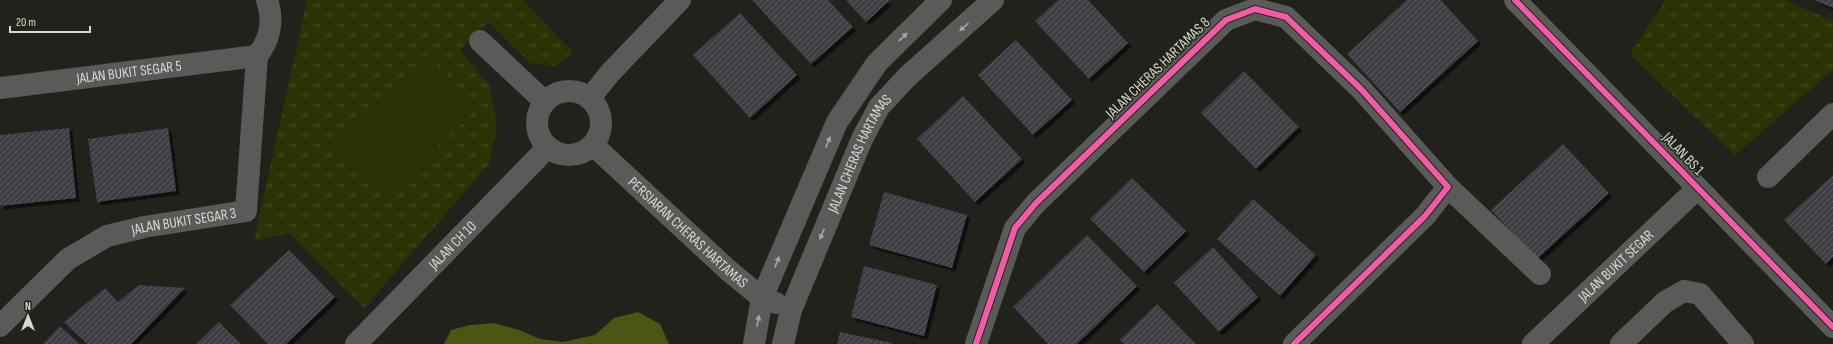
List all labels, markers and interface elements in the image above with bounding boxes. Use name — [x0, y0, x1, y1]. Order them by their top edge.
scale bar — [10, 8, 90, 34]
street label: JALAN CHERAS HARTAMAS 8 — [1101, 13, 1214, 124]
text: 20 m — [16, 15, 36, 30]
one-way arrow — [959, 22, 969, 31]
one-way arrow — [898, 32, 908, 42]
street label: JALAN BUKIT SEGAR 5 — [74, 56, 183, 88]
street label: JALAN CHERAS HARTAMAS — [823, 90, 896, 216]
street label: JALAN BS 1 — [1657, 128, 1709, 180]
one-way arrow — [825, 136, 831, 148]
street label: PERSIARAN CHERAS HARTAMAS — [624, 173, 752, 292]
street label: JALAN BUKIT SEGAR 3 — [128, 203, 238, 239]
street label: JALAN CH 10 — [424, 217, 480, 274]
street label: JALAN BUKIT SEGAR — [1573, 225, 1658, 307]
one-way arrow — [819, 228, 825, 240]
one-way arrow — [774, 256, 780, 267]
north arrow — [8, 296, 48, 336]
text: N — [25, 300, 31, 313]
one-way arrow — [755, 315, 761, 327]

